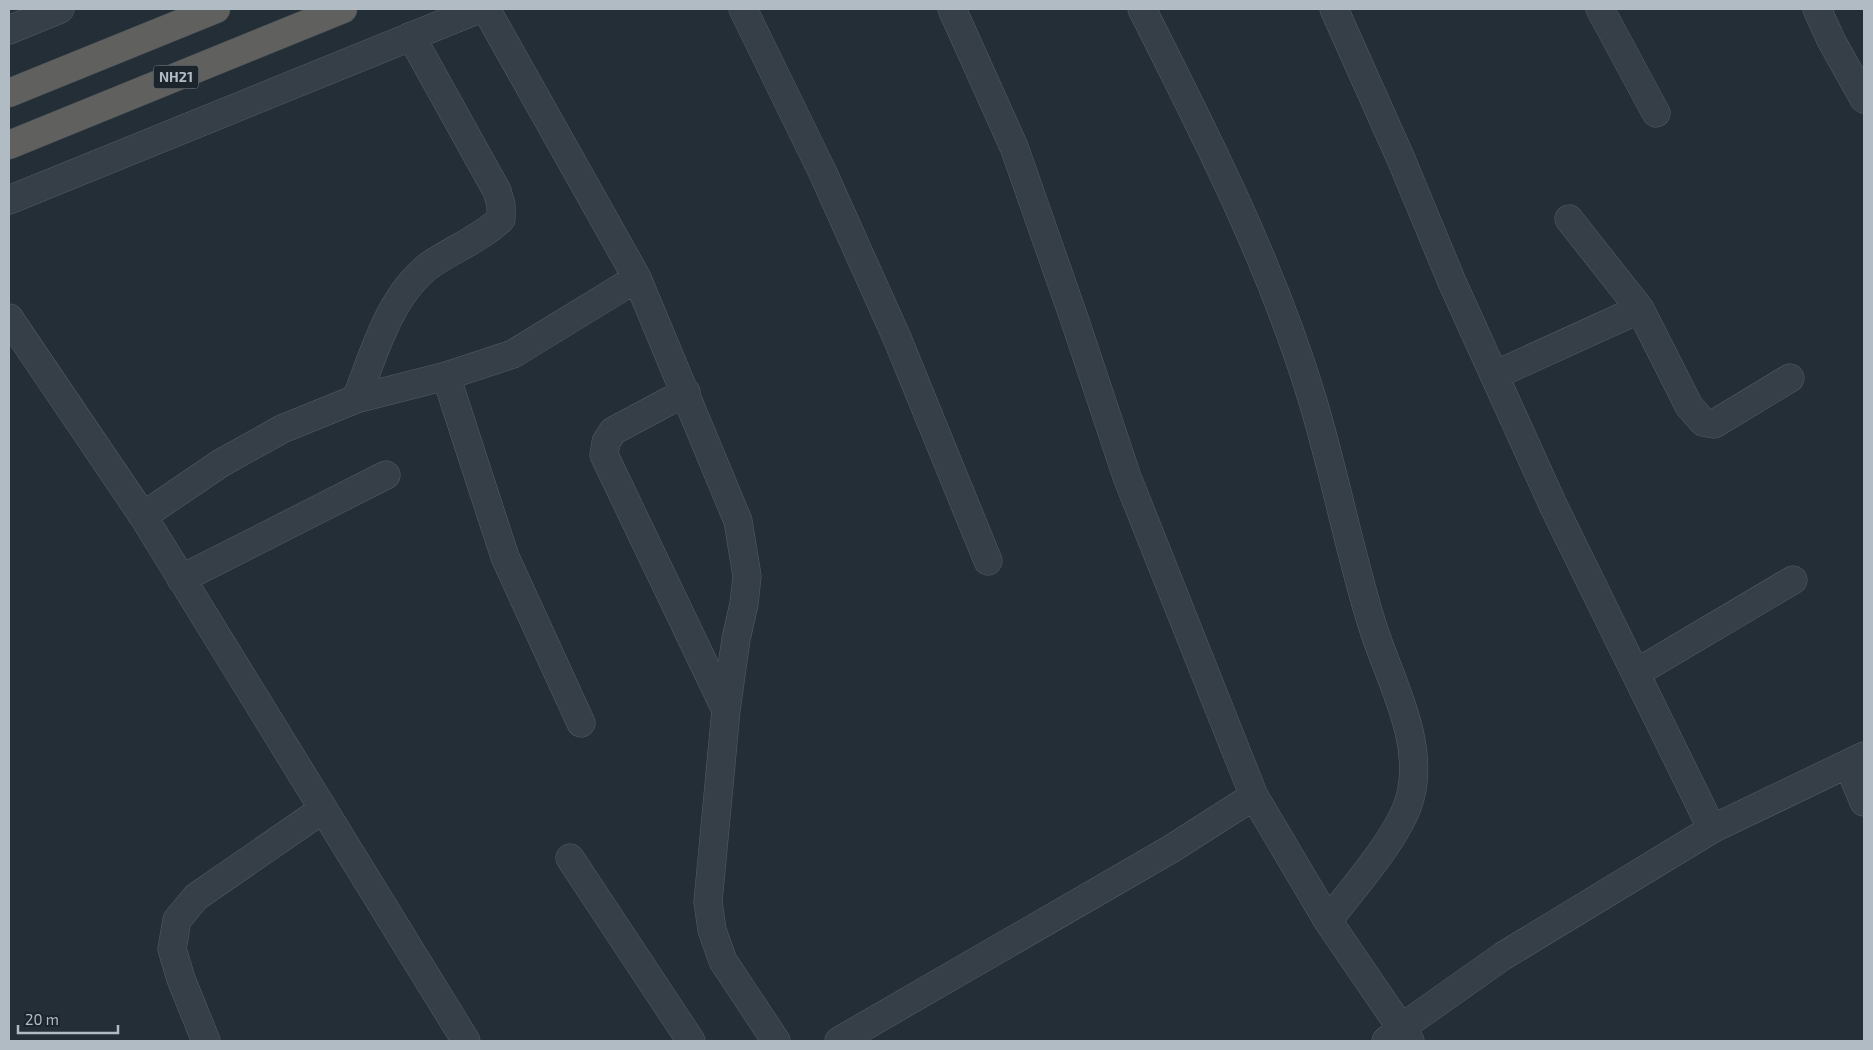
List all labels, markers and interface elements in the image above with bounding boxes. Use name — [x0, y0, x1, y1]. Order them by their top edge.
road number: NH21 — [154, 66, 198, 88]
scale bar — [18, 1002, 118, 1034]
text: 20 m — [25, 1010, 59, 1028]

